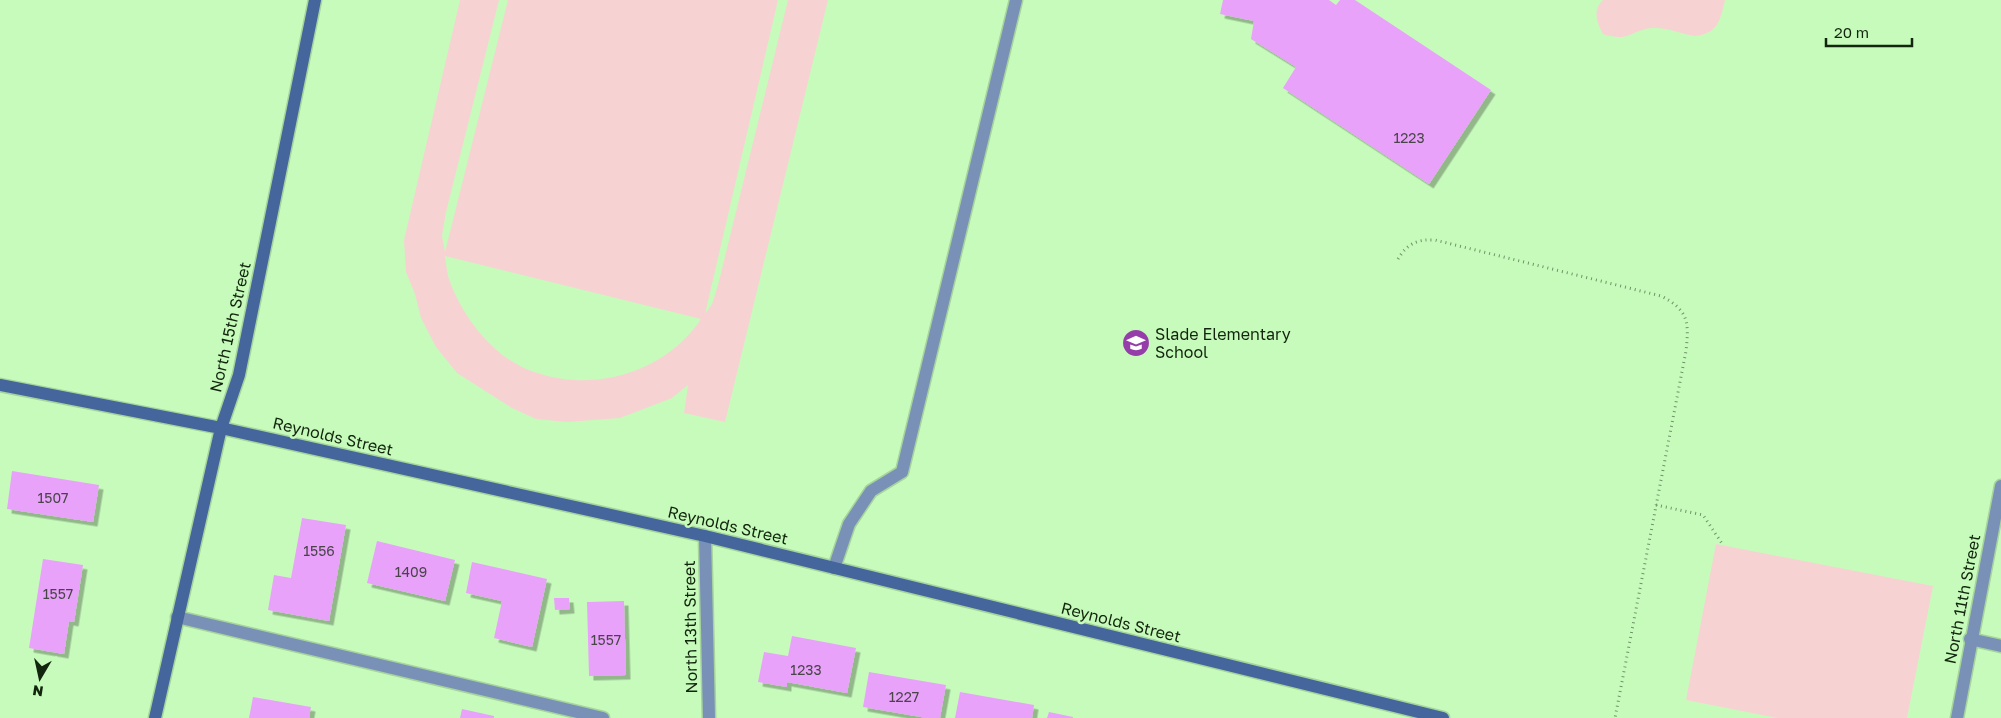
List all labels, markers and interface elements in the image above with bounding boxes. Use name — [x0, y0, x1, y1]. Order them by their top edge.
scale bar — [1826, 15, 1912, 47]
text: 20 m — [1834, 23, 1869, 41]
house number: 1223 — [1393, 129, 1425, 146]
street label: North 15th Street — [205, 260, 255, 394]
place label: Slade Elementary School — [1155, 324, 1291, 362]
school or university icon: Slade Elementary School — [1121, 328, 1151, 358]
street label: Reynolds Street — [271, 412, 395, 460]
house number: 1507 — [37, 489, 69, 506]
street label: Reynolds Street — [666, 501, 790, 549]
street label: North 11th Street — [1940, 532, 1984, 666]
house number: 1556 — [303, 542, 335, 559]
street label: North 13th Street — [679, 560, 701, 694]
house number: 1409 — [395, 563, 427, 580]
house number: 1557 — [43, 585, 73, 602]
street label: Reynolds Street — [1059, 597, 1183, 647]
house number: 1557 — [591, 631, 621, 648]
north arrow — [15, 653, 65, 703]
house number: 1233 — [790, 661, 822, 678]
text: N — [31, 682, 44, 701]
house number: 1227 — [889, 688, 919, 705]

